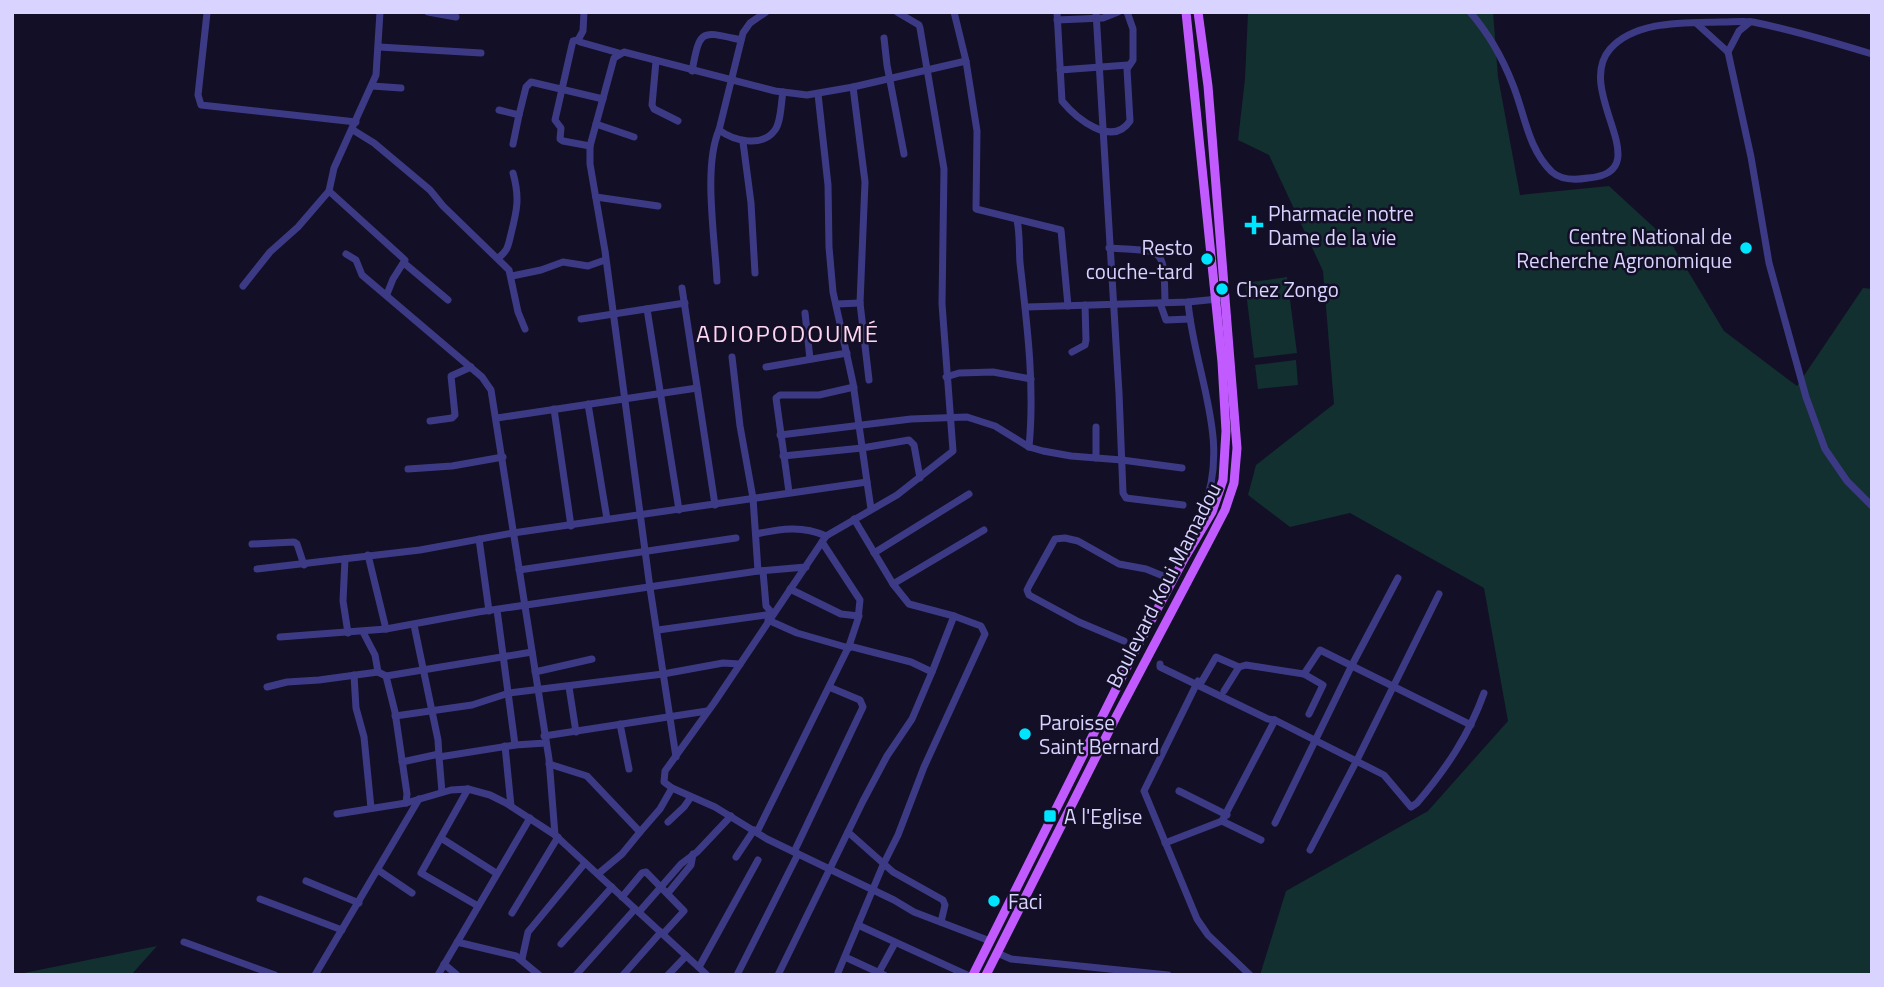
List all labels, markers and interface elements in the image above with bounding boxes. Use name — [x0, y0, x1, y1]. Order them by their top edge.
place label: Pharmacie notre Dame de la vie — [1268, 197, 1414, 253]
marker: Pharmacie notre Dame de la vie — [1246, 217, 1262, 233]
place label: Centre National de Recherche Agronomique — [1516, 220, 1732, 276]
place label: Resto couche-tard — [1086, 231, 1193, 287]
marker: Centre National de Recherche Agronomique — [1738, 240, 1754, 256]
marker: Resto couche-tard — [1199, 251, 1215, 267]
place label: Chez Zongo — [1236, 273, 1339, 305]
marker: Chez Zongo — [1214, 281, 1230, 297]
district label: ADIOPODOUMÉ — [696, 315, 880, 351]
street label: Boulevard Koui Mamadou — [1097, 477, 1229, 693]
place label: Paroisse Saint Bernard — [1039, 706, 1159, 762]
marker: Paroisse Saint Bernard — [1017, 726, 1033, 742]
place label: A l'Eglise — [1064, 800, 1142, 832]
marker: A l'Eglise — [1042, 808, 1058, 824]
place label: Faci — [1008, 885, 1043, 917]
marker: Faci — [986, 893, 1002, 909]

